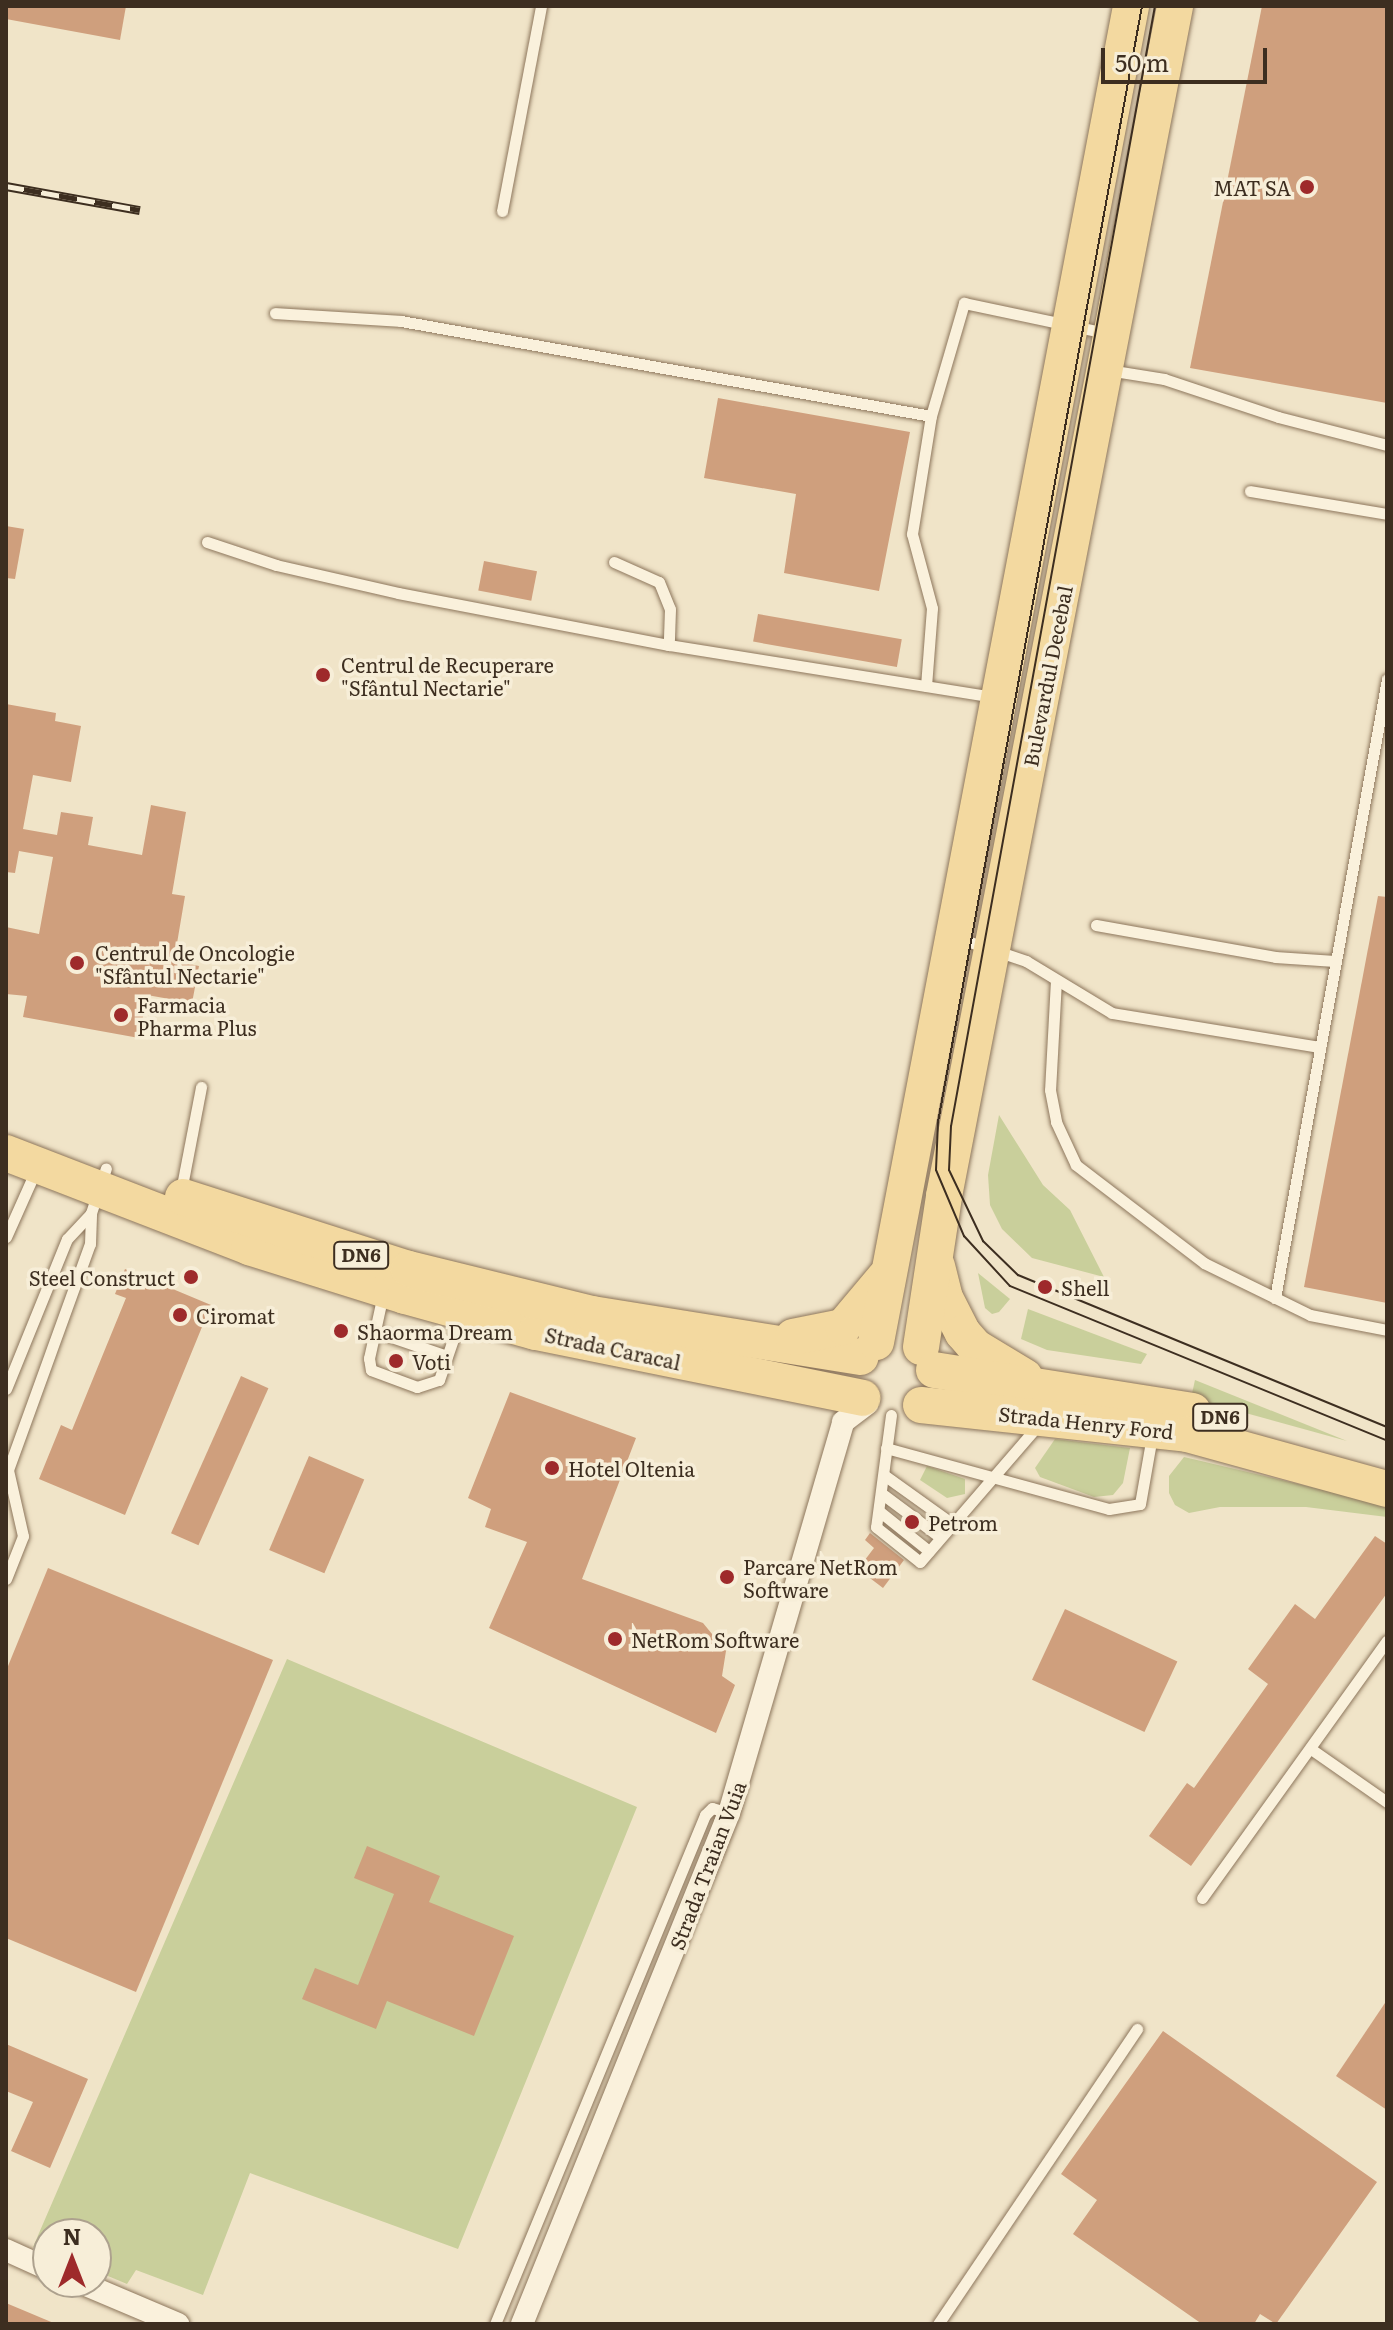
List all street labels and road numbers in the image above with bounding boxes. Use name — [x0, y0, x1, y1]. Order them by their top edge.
street label: Bulevardul Decebal — [1018, 583, 1076, 769]
road number: DN6 — [333, 1241, 389, 1269]
street label: Strada Caracal — [543, 1322, 683, 1374]
street label: Strada Henry Ford — [997, 1401, 1175, 1443]
road number: DN6 — [1192, 1403, 1248, 1431]
street label: Strada Traian Vuia — [664, 1777, 750, 1953]

